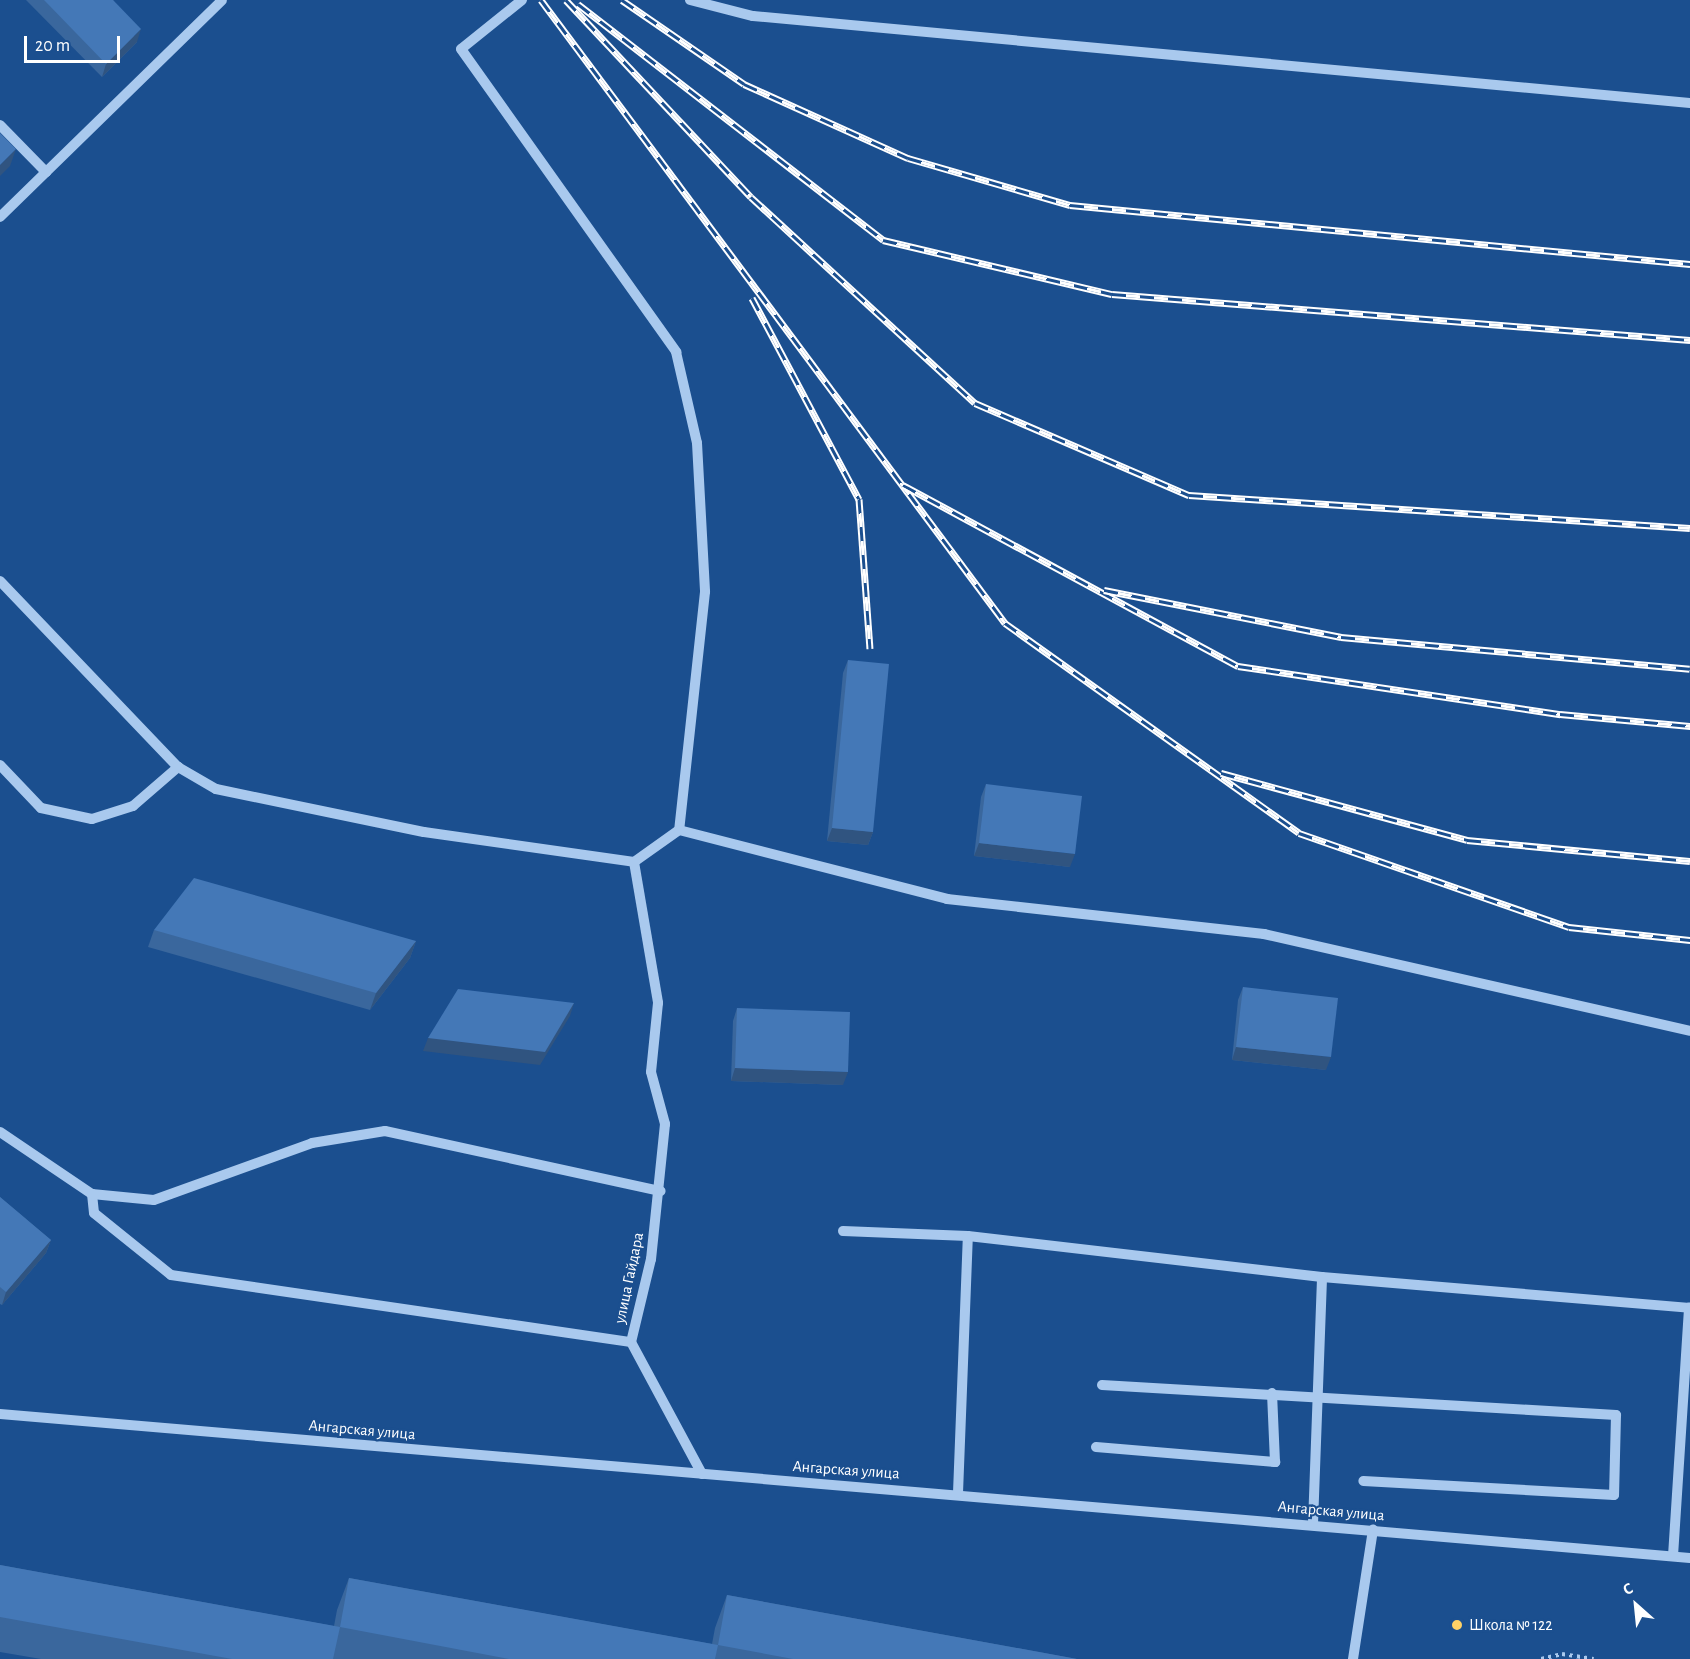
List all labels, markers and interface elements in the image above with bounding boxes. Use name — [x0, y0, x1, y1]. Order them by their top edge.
scale bar — [27, 24, 123, 62]
text: 20 m — [35, 37, 70, 55]
street label: улица Гайдара — [610, 1231, 648, 1325]
street label: Ангарская улица — [308, 1416, 416, 1444]
street label: Ангарская улица — [792, 1457, 900, 1483]
street label: Ангарская улица — [1277, 1497, 1385, 1525]
north arrow — [1606, 1575, 1666, 1635]
text: С — [1620, 1580, 1635, 1598]
place label: Школа № 122 — [1469, 1615, 1553, 1635]
marker: Школа № 122 — [1450, 1618, 1464, 1632]

